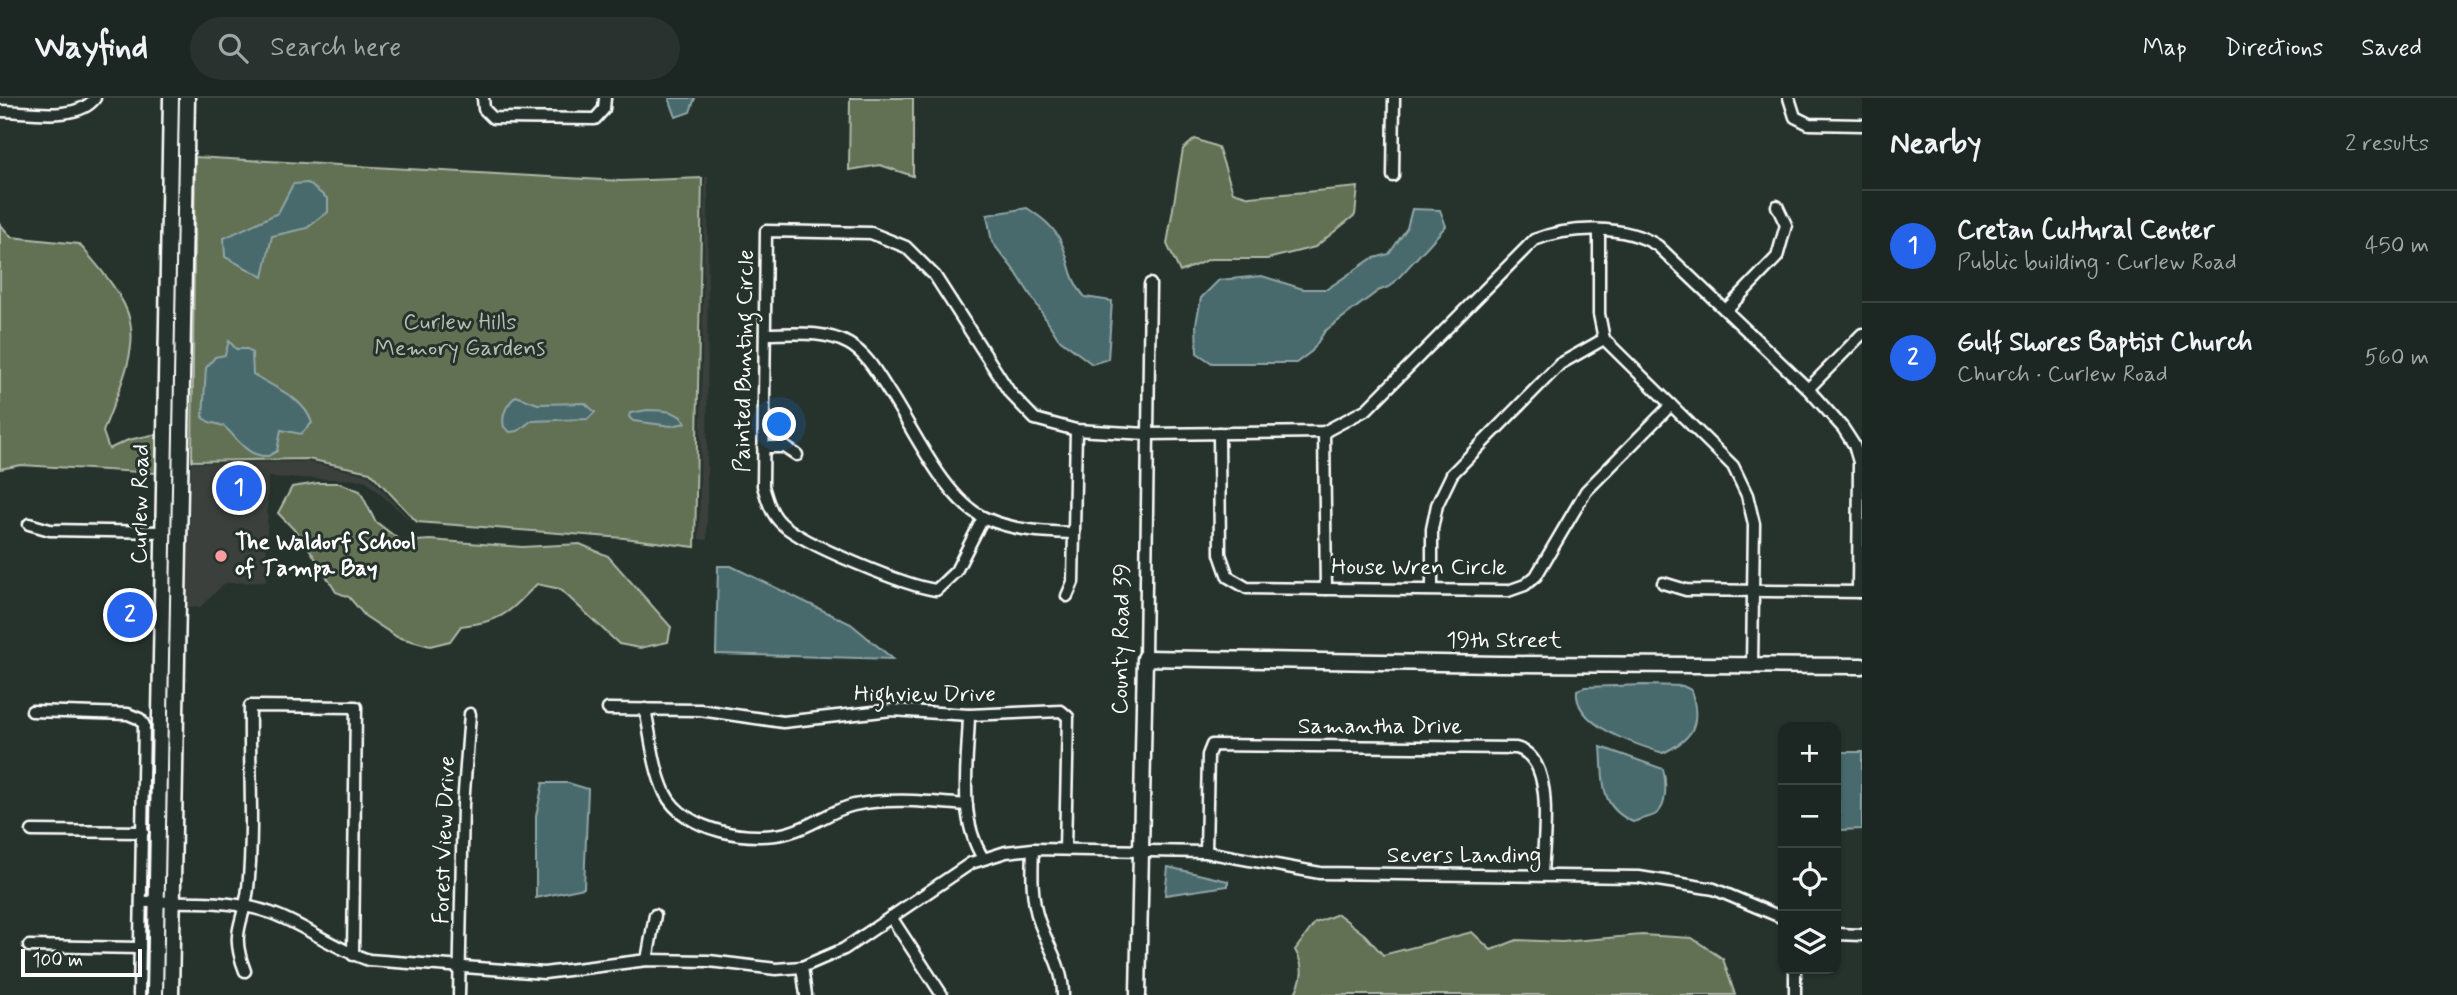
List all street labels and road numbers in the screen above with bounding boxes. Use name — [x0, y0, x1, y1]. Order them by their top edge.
street label: Painted Bunting Circle — [728, 249, 764, 473]
street label: Curlew Road — [125, 444, 157, 564]
street label: House Wren Circle — [1331, 553, 1507, 583]
street label: County Road 39 — [1106, 563, 1138, 715]
street label: 19th Street — [1446, 626, 1562, 656]
street label: Highview Drive — [854, 680, 996, 712]
street label: Samantha Drive — [1298, 712, 1462, 742]
street label: Forest View Drive — [427, 755, 463, 925]
street label: Severs Landing — [1387, 841, 1541, 873]

